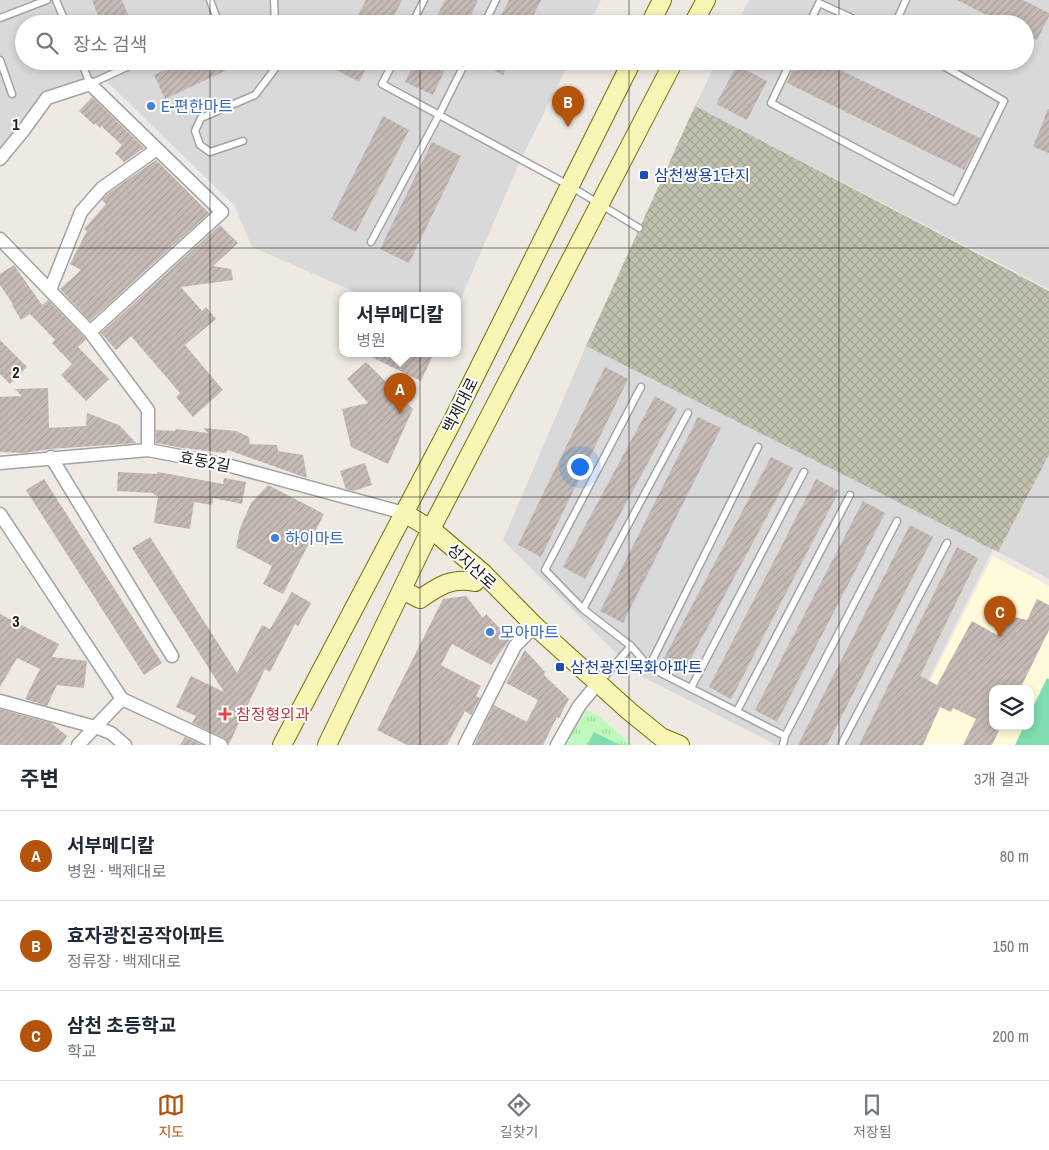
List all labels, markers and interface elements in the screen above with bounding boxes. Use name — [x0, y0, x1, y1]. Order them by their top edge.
search box — [15, 15, 1034, 70]
icon: search — [33, 29, 61, 57]
text: 장소 검색 — [73, 31, 147, 57]
pin: B — [552, 86, 584, 127]
place label: E-편한마트 — [161, 95, 233, 117]
marker: E-편한마트 — [145, 100, 157, 112]
text: 1 — [12, 113, 20, 135]
place label: 삼천쌍용1단지 — [654, 164, 750, 186]
marker: 삼천쌍용1단지 — [638, 169, 650, 181]
popup — [339, 292, 461, 357]
text: 서부메디칼 — [356, 301, 444, 327]
text: 병원 — [356, 329, 386, 351]
text: 2 — [12, 361, 20, 383]
pin: A — [384, 373, 416, 414]
street label: 백제대로 — [437, 374, 483, 436]
street label: 효동2길 — [178, 445, 232, 477]
your location — [567, 454, 593, 480]
place label: 하이마트 — [285, 527, 344, 549]
marker: 하이마트 — [269, 532, 281, 544]
street label: 성지산로 — [443, 538, 501, 594]
pin: C — [984, 596, 1016, 637]
text: 3 — [12, 610, 20, 632]
place label: 모아마트 — [500, 621, 559, 643]
marker: 모아마트 — [484, 626, 496, 638]
place label: 삼천광진목화아파트 — [570, 656, 702, 678]
marker: 삼천광진목화아파트 — [554, 661, 566, 673]
map controls — [989, 685, 1034, 730]
button: layers — [989, 685, 1034, 730]
place label: 참정형외과 — [236, 703, 310, 725]
marker: 참정형외과 — [218, 707, 232, 721]
text: 주변 — [20, 764, 59, 793]
text: 3개 결과 — [974, 768, 1029, 790]
text: 서부메디칼 — [67, 832, 154, 858]
text: A — [31, 845, 41, 867]
text: 80 m — [1000, 845, 1029, 867]
text: 병원 · 백제대로 — [67, 860, 166, 882]
text: 효자광진공작아파트 — [67, 922, 224, 948]
text: B — [31, 935, 41, 957]
text: 150 m — [993, 935, 1029, 957]
text: 정류장 · 백제대로 — [67, 950, 181, 972]
text: 삼천 초등학교 — [67, 1012, 176, 1038]
text: C — [31, 1025, 41, 1047]
text: 200 m — [993, 1025, 1029, 1047]
text: 학교 — [67, 1040, 96, 1062]
tab: 지도 — [157, 1091, 185, 1141]
tab: 길찾기 — [500, 1091, 538, 1141]
tab: 저장됨 — [853, 1091, 892, 1141]

